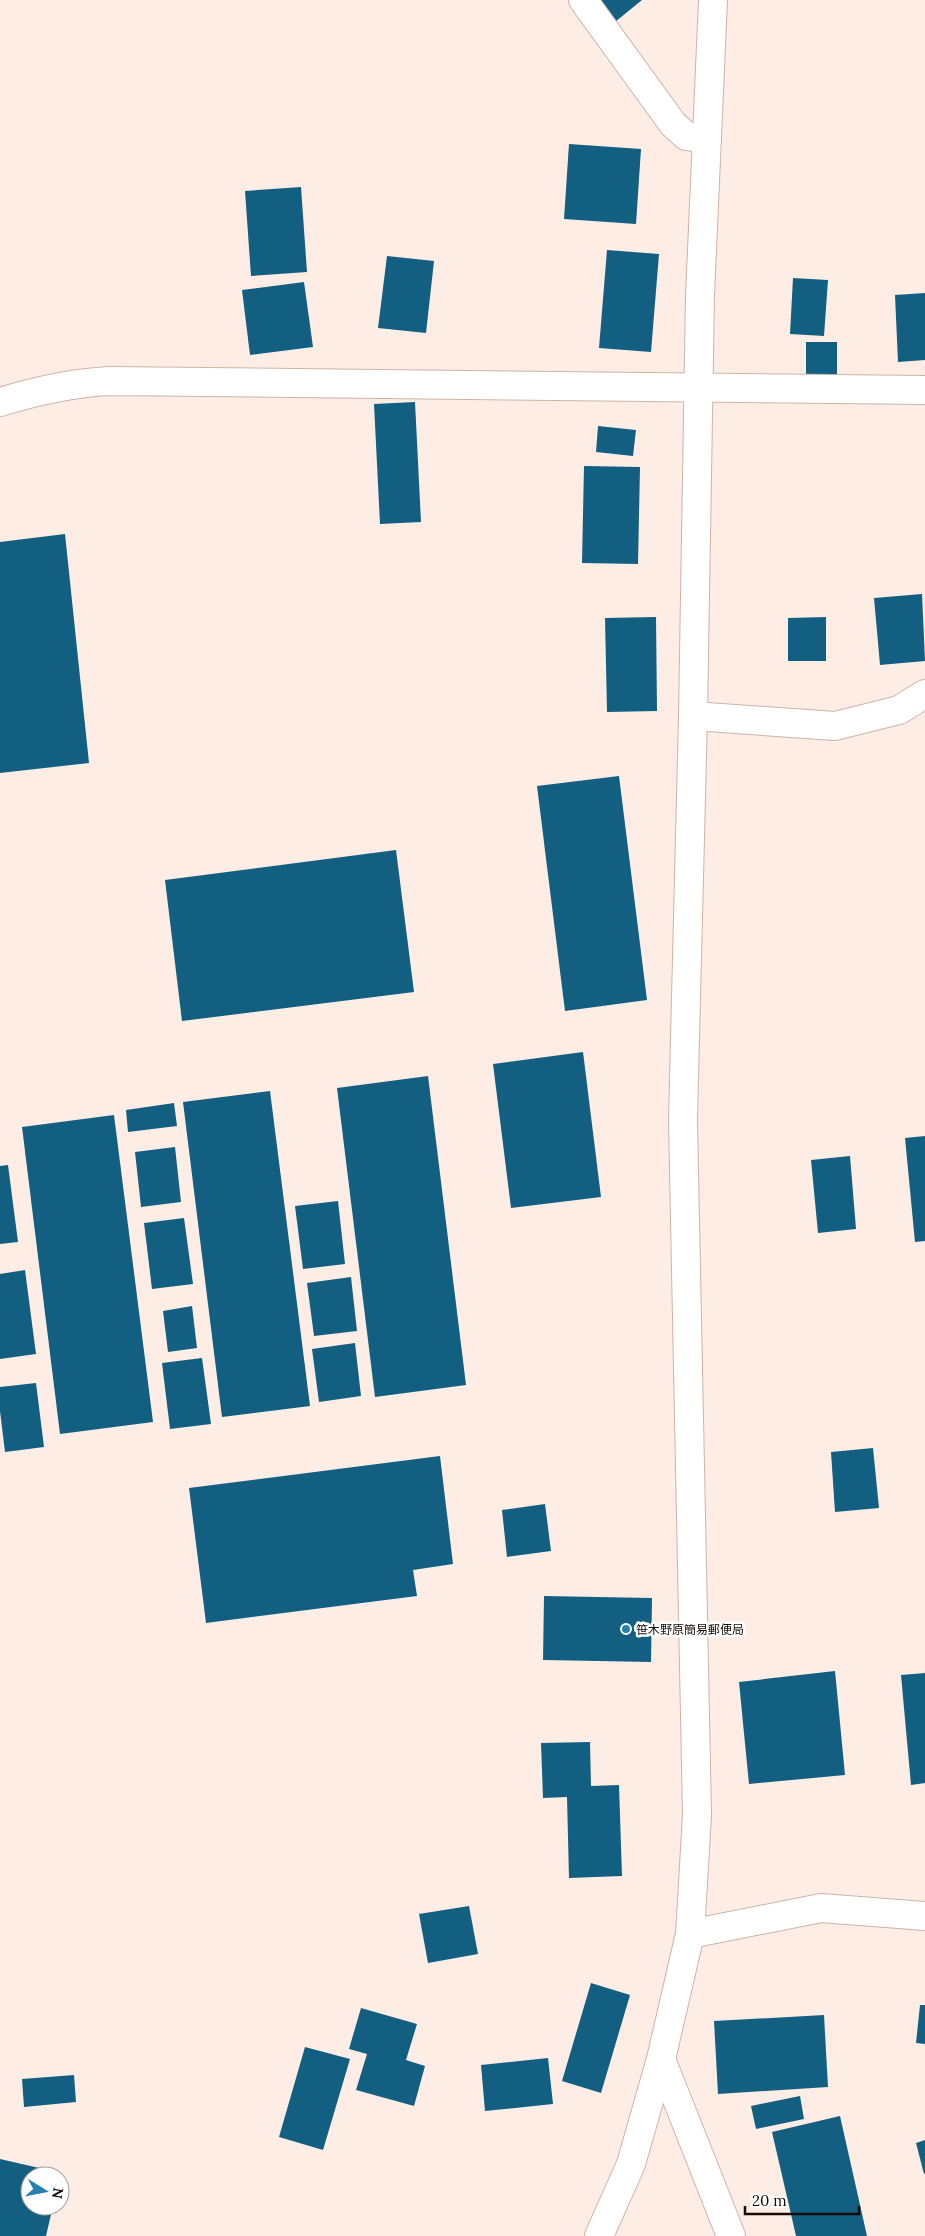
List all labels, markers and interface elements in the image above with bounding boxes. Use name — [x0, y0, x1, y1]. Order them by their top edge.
place label: 笹木野原簡易郵便局 — [636, 1622, 744, 1637]
marker: 笹木野原簡易郵便局 — [620, 1623, 632, 1635]
north arrow — [20, 2166, 70, 2216]
scale bar — [745, 2184, 859, 2216]
text: N — [48, 2186, 68, 2200]
text: 20 m — [752, 2191, 787, 2210]

